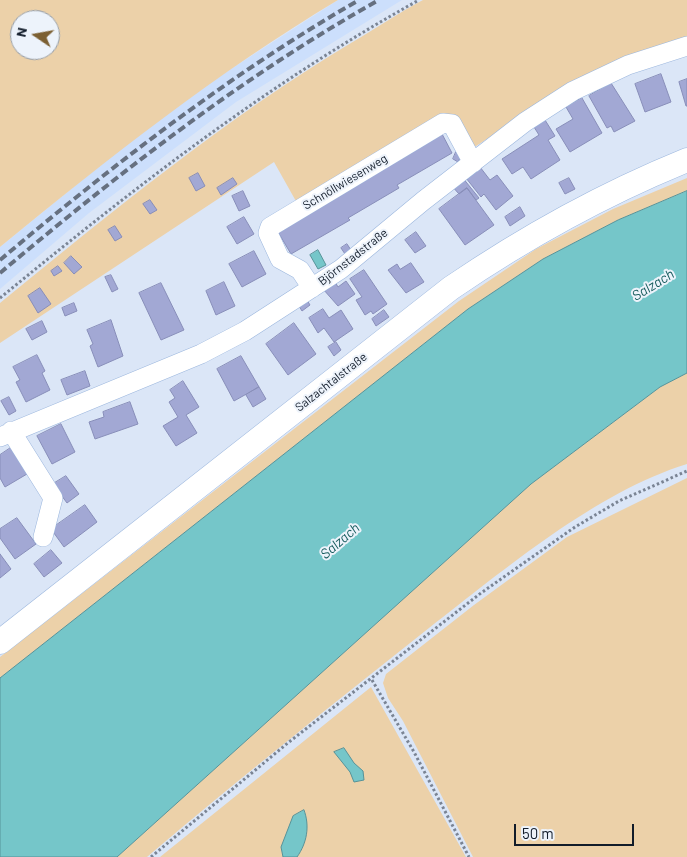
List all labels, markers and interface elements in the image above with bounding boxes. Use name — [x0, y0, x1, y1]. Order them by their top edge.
north arrow — [10, 10, 60, 60]
text: N — [12, 26, 30, 38]
street label: Schnöllwiesenweg — [300, 151, 390, 213]
street label: Björnstadstraße — [315, 225, 391, 289]
water label: Salzach — [629, 266, 677, 304]
street label: Salzachtalstraße — [292, 350, 370, 414]
water label: Salzach — [317, 519, 363, 563]
scale bar — [517, 814, 637, 846]
text: 50 m — [522, 824, 554, 842]

